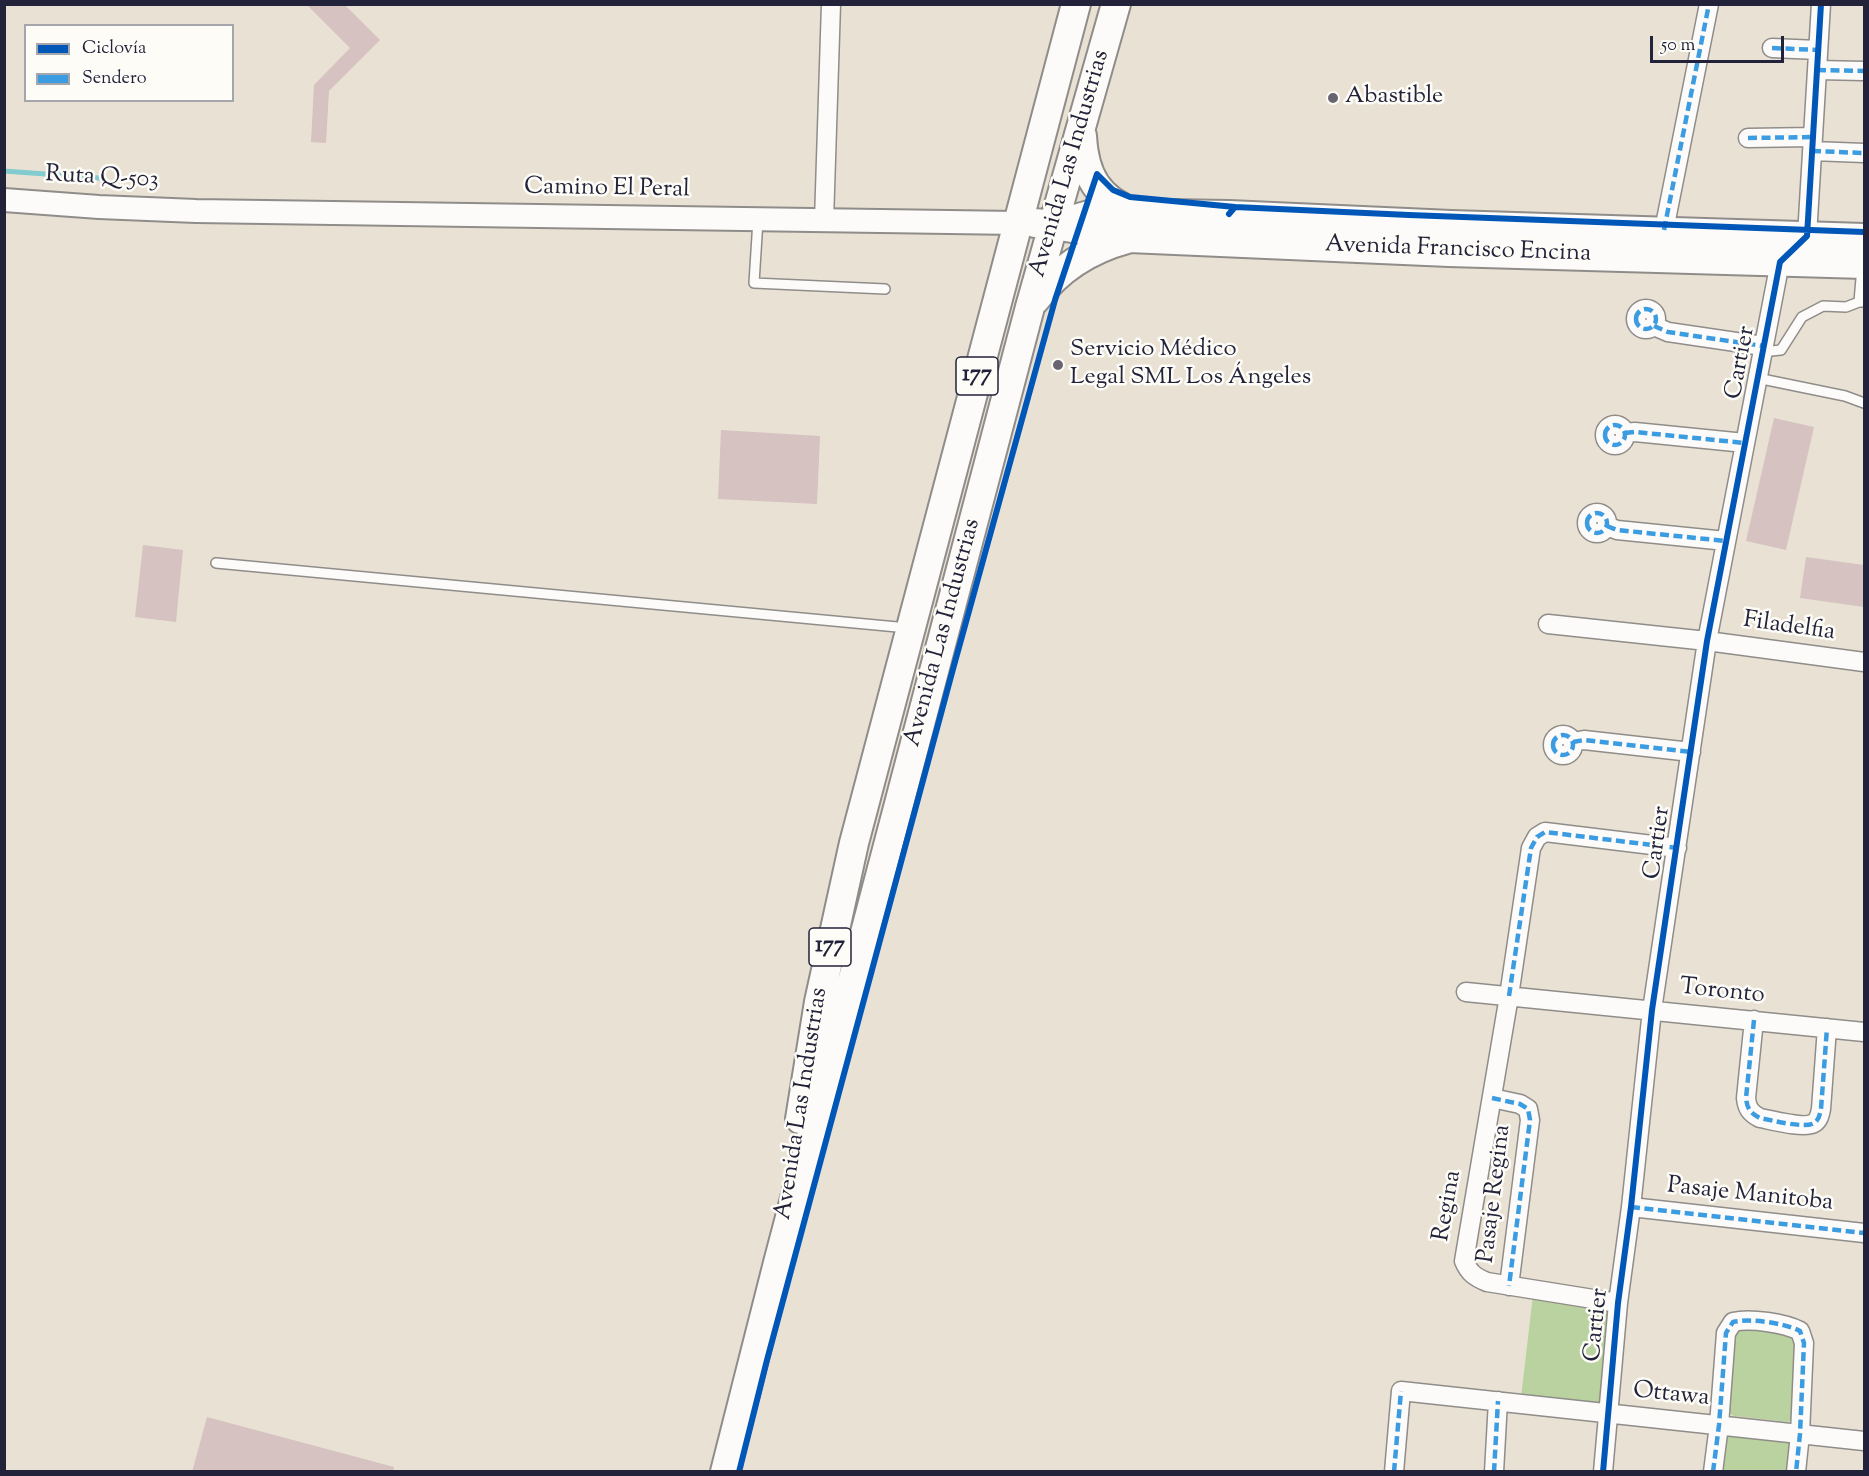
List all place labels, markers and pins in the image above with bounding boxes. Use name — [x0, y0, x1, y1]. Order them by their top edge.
place label: Abastible — [1345, 84, 1443, 112]
marker: Abastible — [1326, 91, 1340, 105]
place label: Servicio Médico Legal SML Los Ángeles — [1070, 337, 1311, 393]
marker: Servicio Médico Legal SML Los Ángeles — [1051, 358, 1065, 372]

